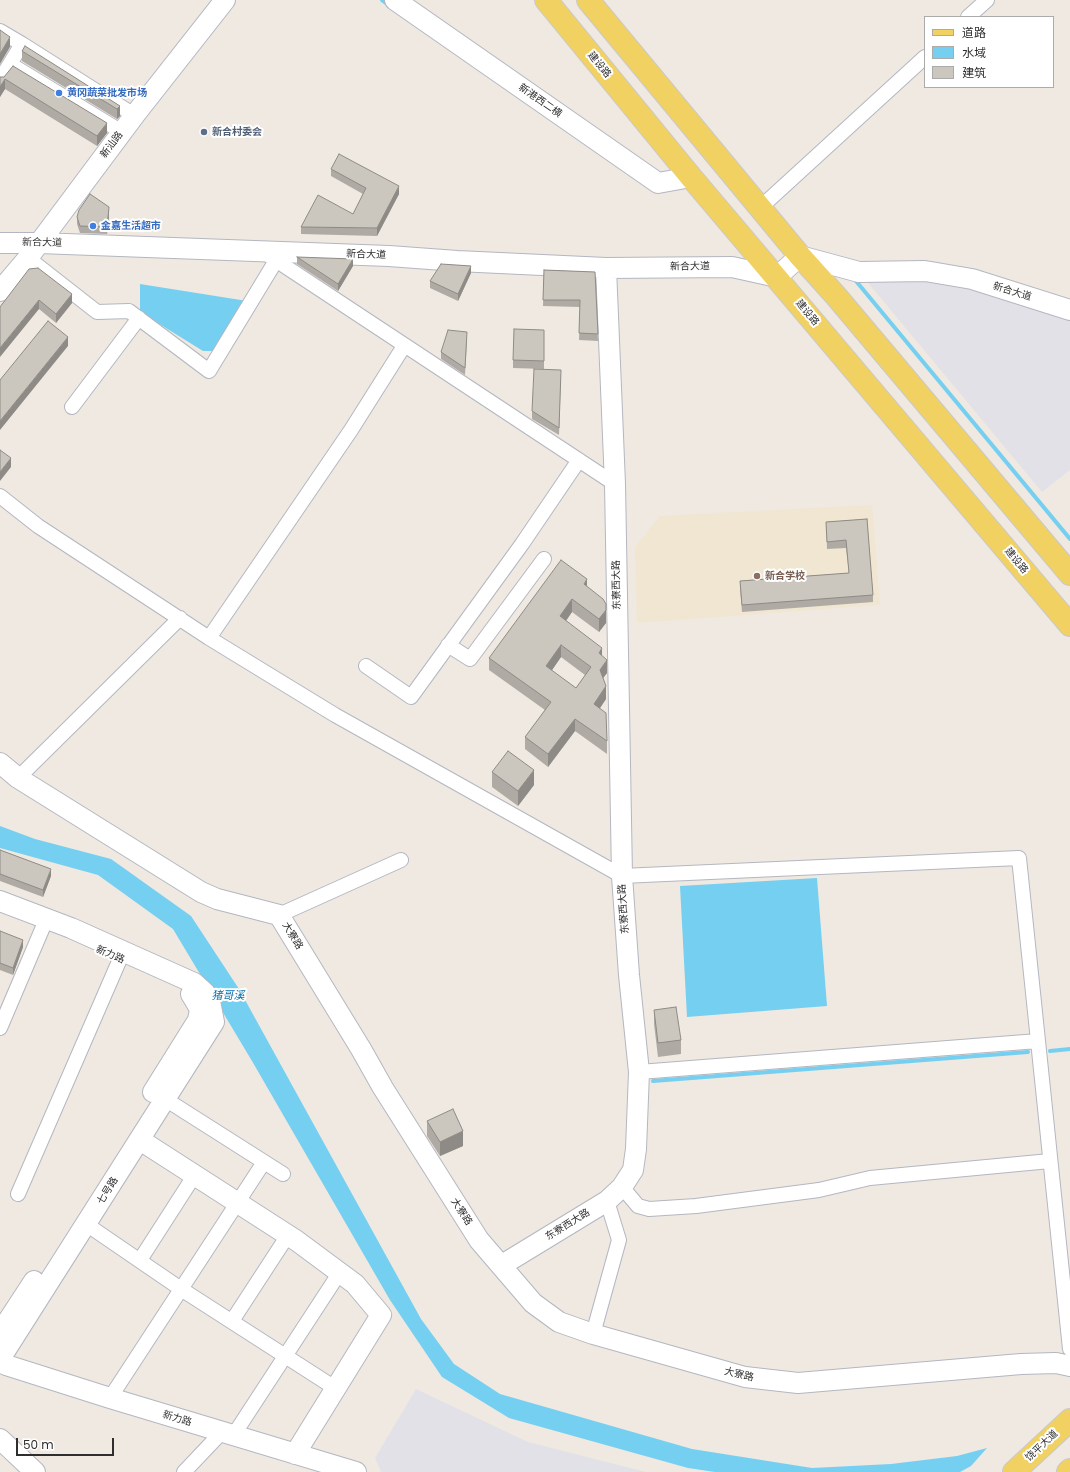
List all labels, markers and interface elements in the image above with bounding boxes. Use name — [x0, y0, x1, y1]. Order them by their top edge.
legend — [924, 16, 1054, 88]
text: 道路 — [962, 24, 986, 41]
text: 水域 — [962, 44, 986, 61]
street label: 建设路 — [585, 50, 613, 80]
text: 建筑 — [962, 64, 986, 81]
street label: 新港西二横 — [516, 82, 564, 120]
place label: 黄冈蔬菜批发市场 — [67, 87, 147, 99]
marker: 黄冈蔬菜批发市场 — [54, 88, 64, 98]
place label: 新合村委会 — [212, 126, 262, 138]
marker: 新合村委会 — [199, 127, 209, 137]
street label: 新汕路 — [98, 129, 126, 161]
place label: 金嘉生活超市 — [101, 220, 161, 232]
marker: 金嘉生活超市 — [88, 221, 98, 231]
street label: 新合大道 — [22, 237, 62, 249]
street label: 新合大道 — [346, 248, 386, 262]
street label: 新合大道 — [670, 261, 710, 273]
street label: 新合大道 — [991, 280, 1033, 304]
street label: 建设路 — [793, 298, 821, 328]
street label: 建设路 — [1002, 546, 1030, 576]
street label: 东寮西大路 — [611, 560, 623, 610]
place label: 新合学校 — [765, 570, 805, 582]
marker: 新合学校 — [752, 571, 762, 581]
street label: 东寮西大路 — [616, 884, 632, 934]
street label: 大寮路 — [279, 920, 305, 952]
street label: 新力路 — [94, 944, 126, 966]
water label: 猪哥溪 — [212, 989, 244, 1003]
street label: 七号路 — [95, 1175, 121, 1207]
street label: 大寮路 — [448, 1196, 474, 1228]
street label: 东寮西大路 — [544, 1207, 592, 1243]
street label: 大寮路 — [723, 1366, 755, 1384]
street label: 新力路 — [161, 1409, 193, 1429]
street label: 饶平大道 — [1023, 1428, 1061, 1464]
scale bar — [18, 1430, 116, 1456]
text: 50 m — [23, 1436, 54, 1453]

